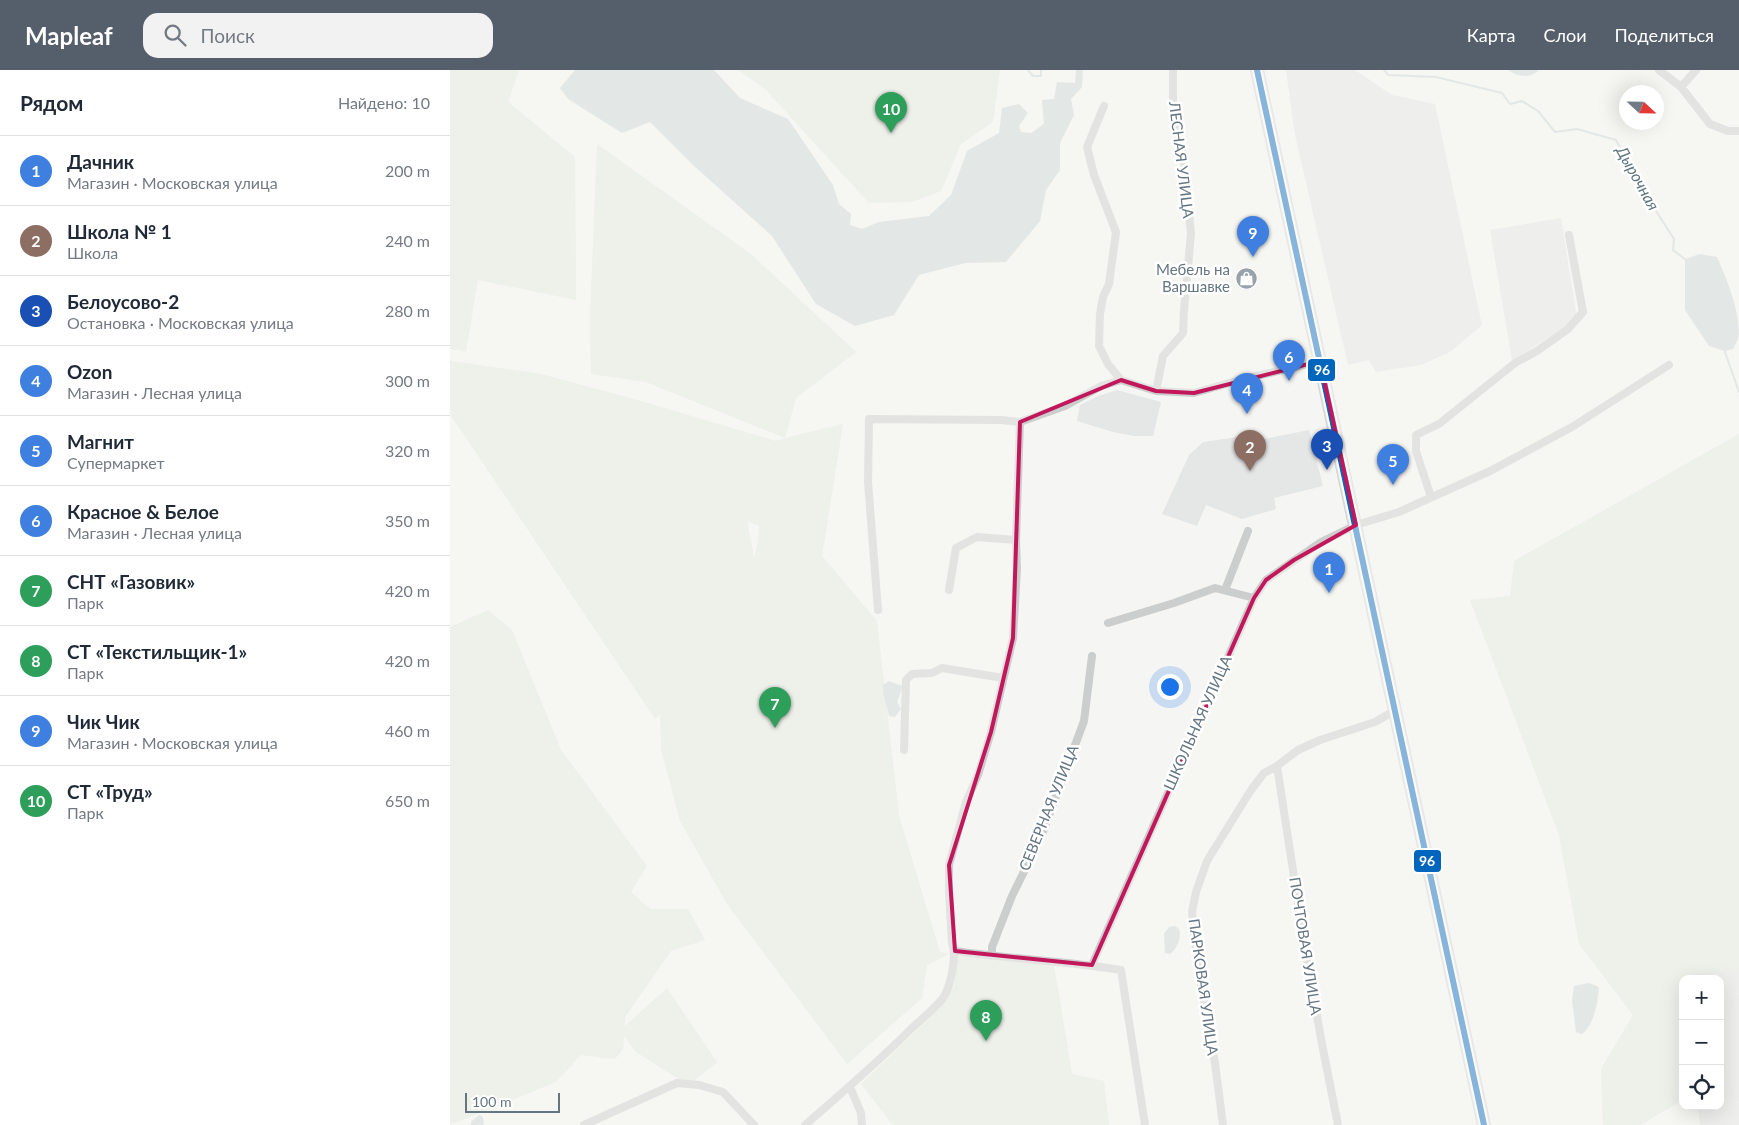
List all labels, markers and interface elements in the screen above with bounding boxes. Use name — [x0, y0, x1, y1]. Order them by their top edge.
search box — [143, 13, 493, 58]
text: Mapleaf — [25, 21, 113, 50]
icon: search — [161, 21, 189, 49]
text: Поиск — [201, 24, 255, 47]
text: Карта — [1467, 24, 1515, 46]
text: Слои — [1543, 24, 1587, 46]
text: Поделиться — [1615, 24, 1714, 46]
north arrow — [1619, 85, 1664, 130]
text: Рядом — [20, 90, 83, 115]
pin: 10 — [875, 92, 907, 133]
text: Найдено: 10 — [338, 93, 430, 112]
street label: ЛЕСНАЯ УЛИЦА — [1166, 100, 1198, 220]
water label: Дырочная — [1613, 141, 1664, 213]
text: Дачник — [67, 150, 134, 173]
text: 1 — [31, 161, 41, 180]
text: 200 m — [385, 161, 430, 180]
text: Магазин · Московская улица — [67, 173, 278, 192]
pin: 9 — [1237, 216, 1269, 257]
text: Школа № 1 — [67, 220, 172, 243]
text: 2 — [31, 231, 41, 250]
text: 240 m — [385, 231, 430, 250]
text: Школа — [67, 243, 118, 262]
place label: Мебель на Варшавке — [1156, 260, 1230, 295]
shop icon: Мебель на Варшавке — [1234, 267, 1258, 291]
text: Белоусово-2 — [67, 290, 179, 313]
text: 3 — [31, 301, 41, 320]
text: 280 m — [385, 301, 430, 320]
text: Остановка · Московская улица — [67, 313, 294, 332]
pin: 6 — [1273, 340, 1305, 381]
line badge: 96 — [1307, 358, 1336, 382]
text: Ozon — [67, 360, 112, 383]
text: 96 — [1314, 361, 1330, 378]
text: 4 — [31, 371, 41, 390]
text: 300 m — [385, 371, 430, 390]
pin: 4 — [1231, 373, 1263, 414]
text: Магазин · Лесная улица — [67, 383, 242, 402]
pin: 3 — [1311, 429, 1343, 470]
text: Магнит — [67, 430, 134, 453]
pin: 2 — [1234, 430, 1266, 471]
text: 5 — [31, 441, 41, 460]
text: 320 m — [385, 441, 430, 460]
pin: 5 — [1377, 444, 1409, 485]
text: Супермаркет — [67, 453, 165, 472]
text: Красное & Белое — [67, 500, 219, 523]
text: 6 — [31, 511, 41, 530]
text: 350 m — [385, 511, 430, 530]
text: Магазин · Лесная улица — [67, 523, 242, 542]
pin: 1 — [1313, 552, 1345, 593]
text: СНТ «Газовик» — [67, 570, 195, 593]
text: 7 — [31, 581, 41, 600]
text: 420 m — [385, 581, 430, 600]
text: Парк — [67, 593, 104, 612]
text: СТ «Текстильщик-1» — [67, 640, 247, 663]
text: 8 — [31, 651, 41, 670]
text: 420 m — [385, 651, 430, 670]
street label: ШКОЛЬНАЯ УЛИЦА — [1159, 652, 1235, 793]
text: Парк — [67, 663, 104, 682]
your location — [1157, 674, 1183, 700]
pin: 7 — [759, 687, 791, 728]
text: Чик Чик — [67, 710, 140, 733]
text: 9 — [31, 721, 41, 740]
text: 460 m — [385, 721, 430, 740]
text: Магазин · Московская улица — [67, 733, 278, 752]
street label: СЕВЕРНАЯ УЛИЦА — [1015, 741, 1082, 873]
text: СТ «Труд» — [67, 780, 153, 803]
text: 10 — [27, 791, 45, 810]
text: 650 m — [385, 791, 430, 810]
text: Парк — [67, 803, 104, 822]
line badge: 96 — [1413, 849, 1442, 873]
text: 96 — [1419, 852, 1435, 869]
street label: ПОЧТОВАЯ УЛИЦА — [1286, 876, 1326, 1017]
street label: ПАРКОВАЯ УЛИЦА — [1185, 917, 1223, 1057]
map controls — [1679, 975, 1724, 1110]
button: + — [1679, 975, 1724, 1020]
pin: 8 — [970, 1000, 1002, 1041]
button: − — [1679, 1020, 1724, 1065]
button: locate — [1679, 1065, 1724, 1110]
scale bar — [465, 1090, 560, 1113]
text: 100 m — [472, 1093, 511, 1110]

